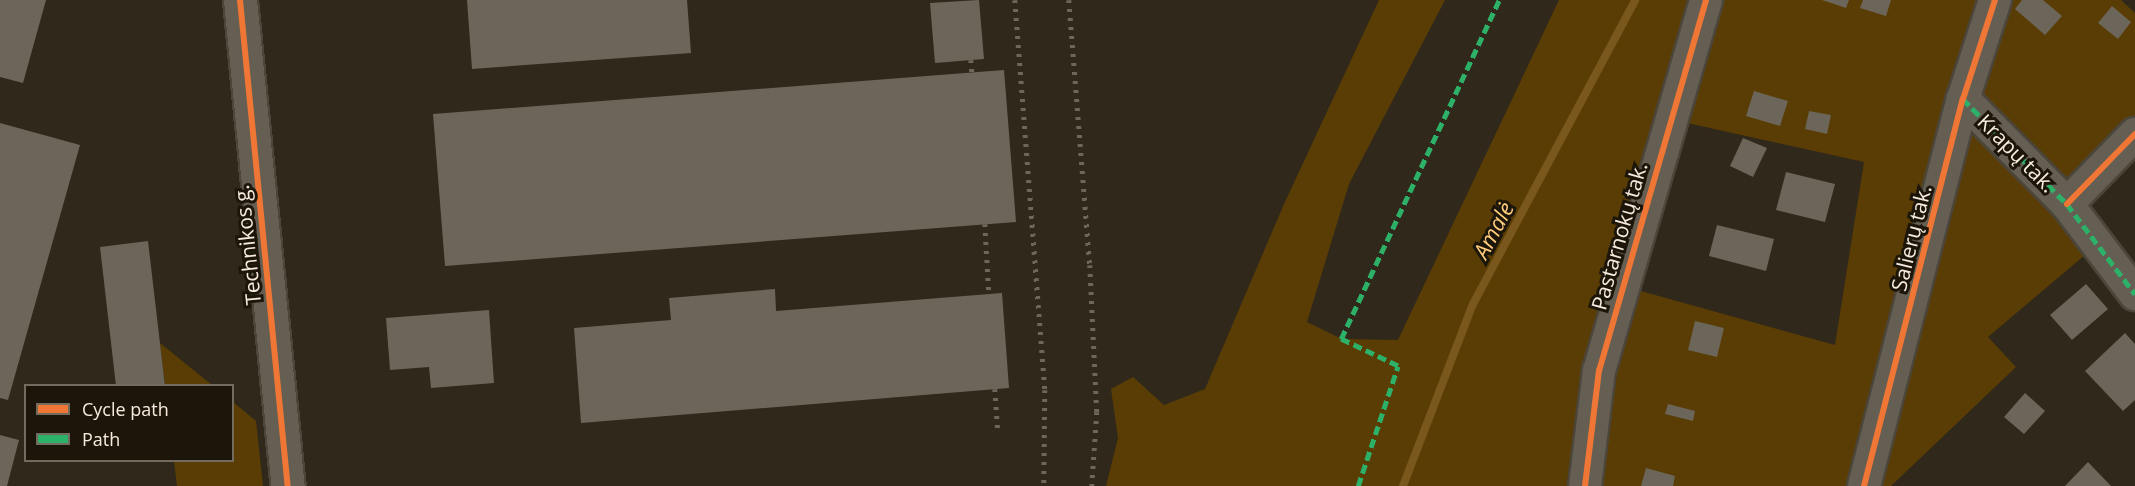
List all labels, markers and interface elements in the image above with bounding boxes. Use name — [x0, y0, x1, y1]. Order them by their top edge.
street label: Krapų tak. — [1973, 109, 2061, 197]
street label: Pastarnokų tak. — [1586, 159, 1652, 313]
street label: Salierų tak. — [1886, 182, 1936, 294]
street label: Technikos g. — [228, 184, 266, 306]
water label: Amalė — [1467, 197, 1519, 263]
legend — [24, 384, 234, 462]
text: Cycle path — [82, 397, 169, 421]
text: Path — [82, 427, 120, 451]

